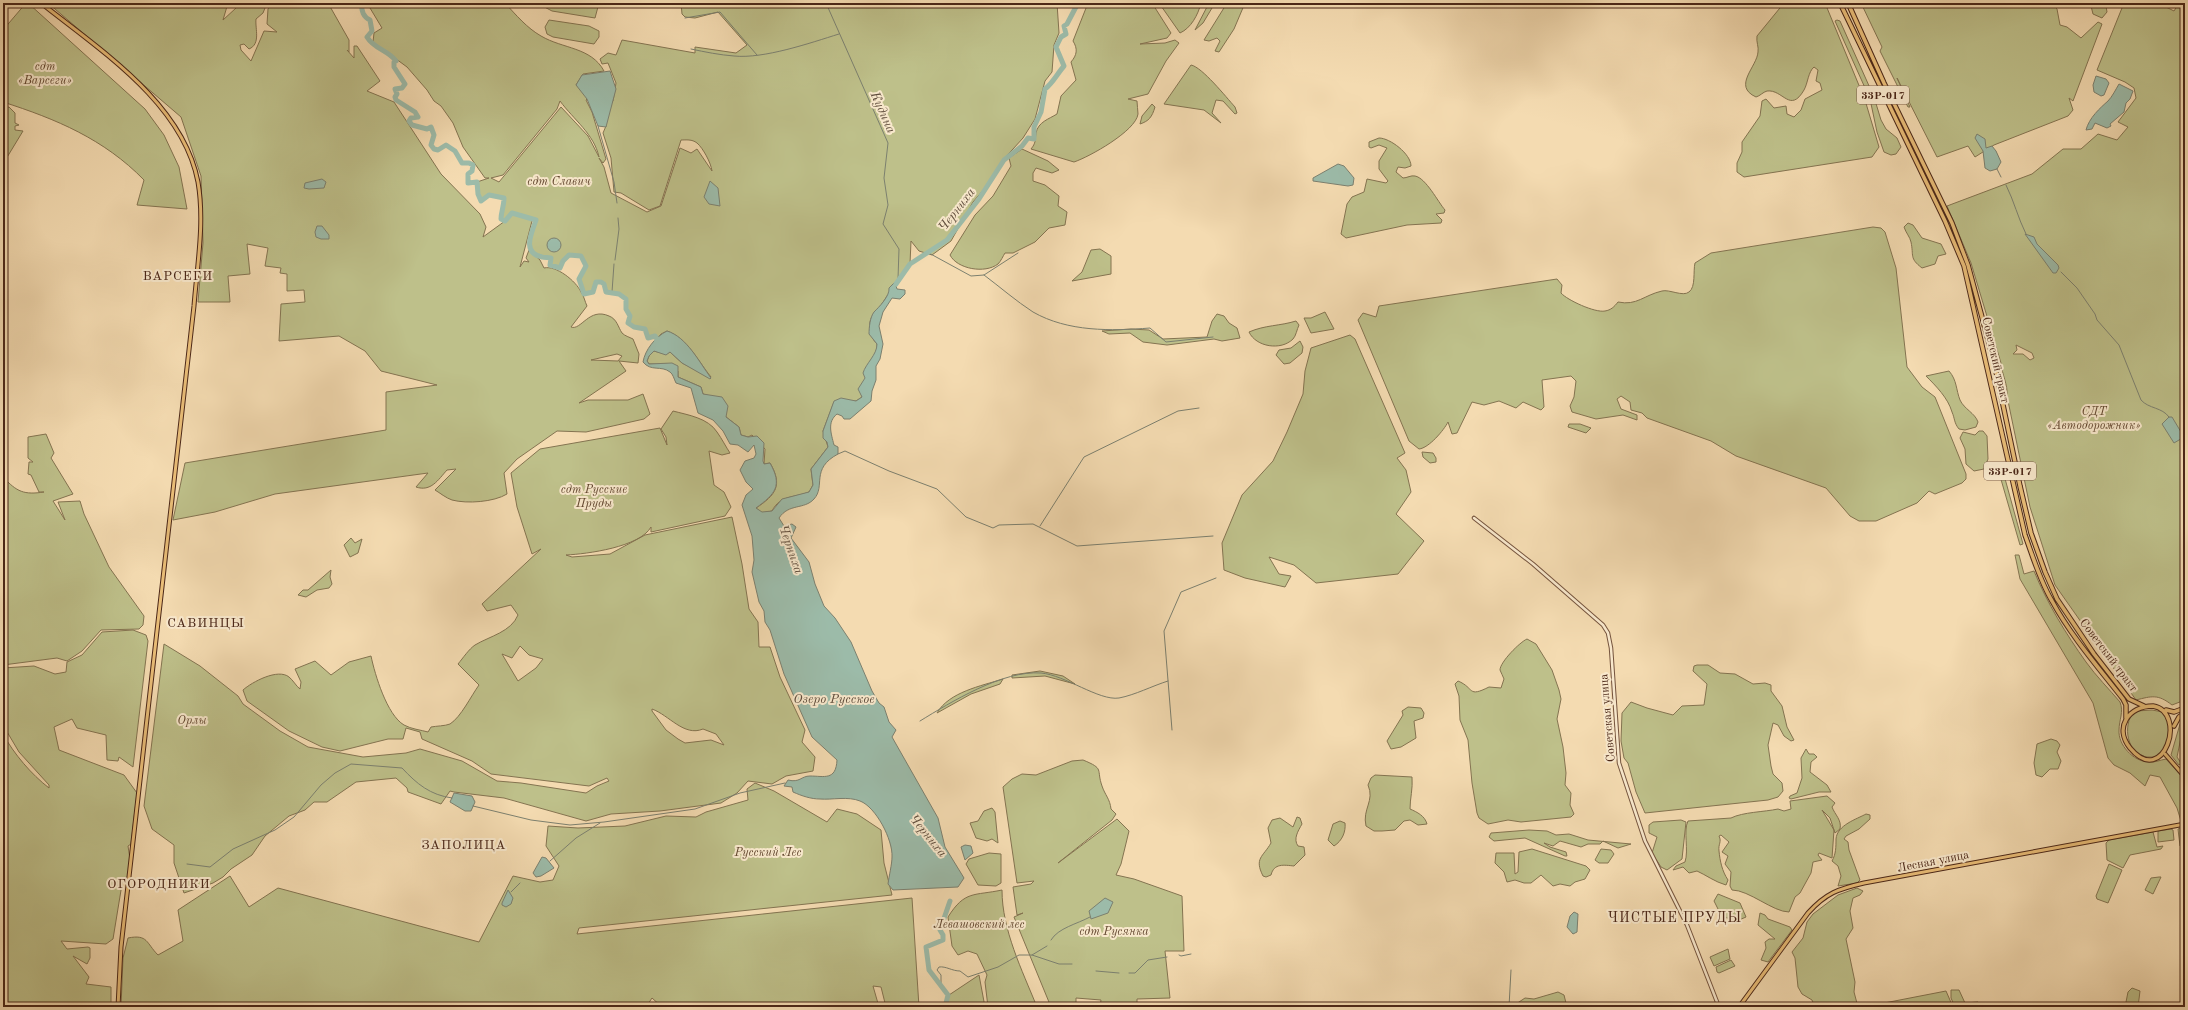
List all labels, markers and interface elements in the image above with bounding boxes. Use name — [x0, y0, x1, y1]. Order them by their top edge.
park label: сдт «Варсеги» — [18, 61, 72, 87]
road number: 33Р-017 — [1857, 86, 1909, 104]
water label: Кудина — [867, 89, 898, 135]
park label: сдт Славич — [527, 176, 591, 188]
water label: Черниха — [936, 186, 978, 234]
district label: ВАРСЕГИ — [143, 270, 213, 283]
street label: Советский тракт — [1979, 316, 2011, 405]
park label: СДТ «Автодорожник» — [2047, 406, 2141, 432]
road number: 33Р-017 — [1984, 462, 2036, 480]
park label: сдт Русские Пруды — [561, 484, 627, 510]
water label: Черниха — [776, 523, 805, 576]
district label: САВИНЦЫ — [167, 617, 245, 630]
street label: Советский тракт — [2077, 617, 2140, 695]
street label: Советская улица — [1598, 673, 1618, 762]
water label: Озеро Русское — [793, 693, 875, 706]
park label: Орлы — [177, 715, 207, 727]
water label: Черниха — [907, 812, 949, 860]
district label: ЗАПОЛИЦА — [421, 839, 507, 852]
park label: Русский Лес — [733, 847, 802, 859]
street label: Лесная улица — [1896, 849, 1970, 875]
district label: ОГОРОДНИКИ — [107, 878, 211, 891]
district label: ЧИСТЫЕ ПРУДЫ — [1608, 911, 1742, 925]
park label: Левашовский лес — [933, 919, 1025, 931]
park label: сдт Русянка — [1079, 926, 1149, 938]

